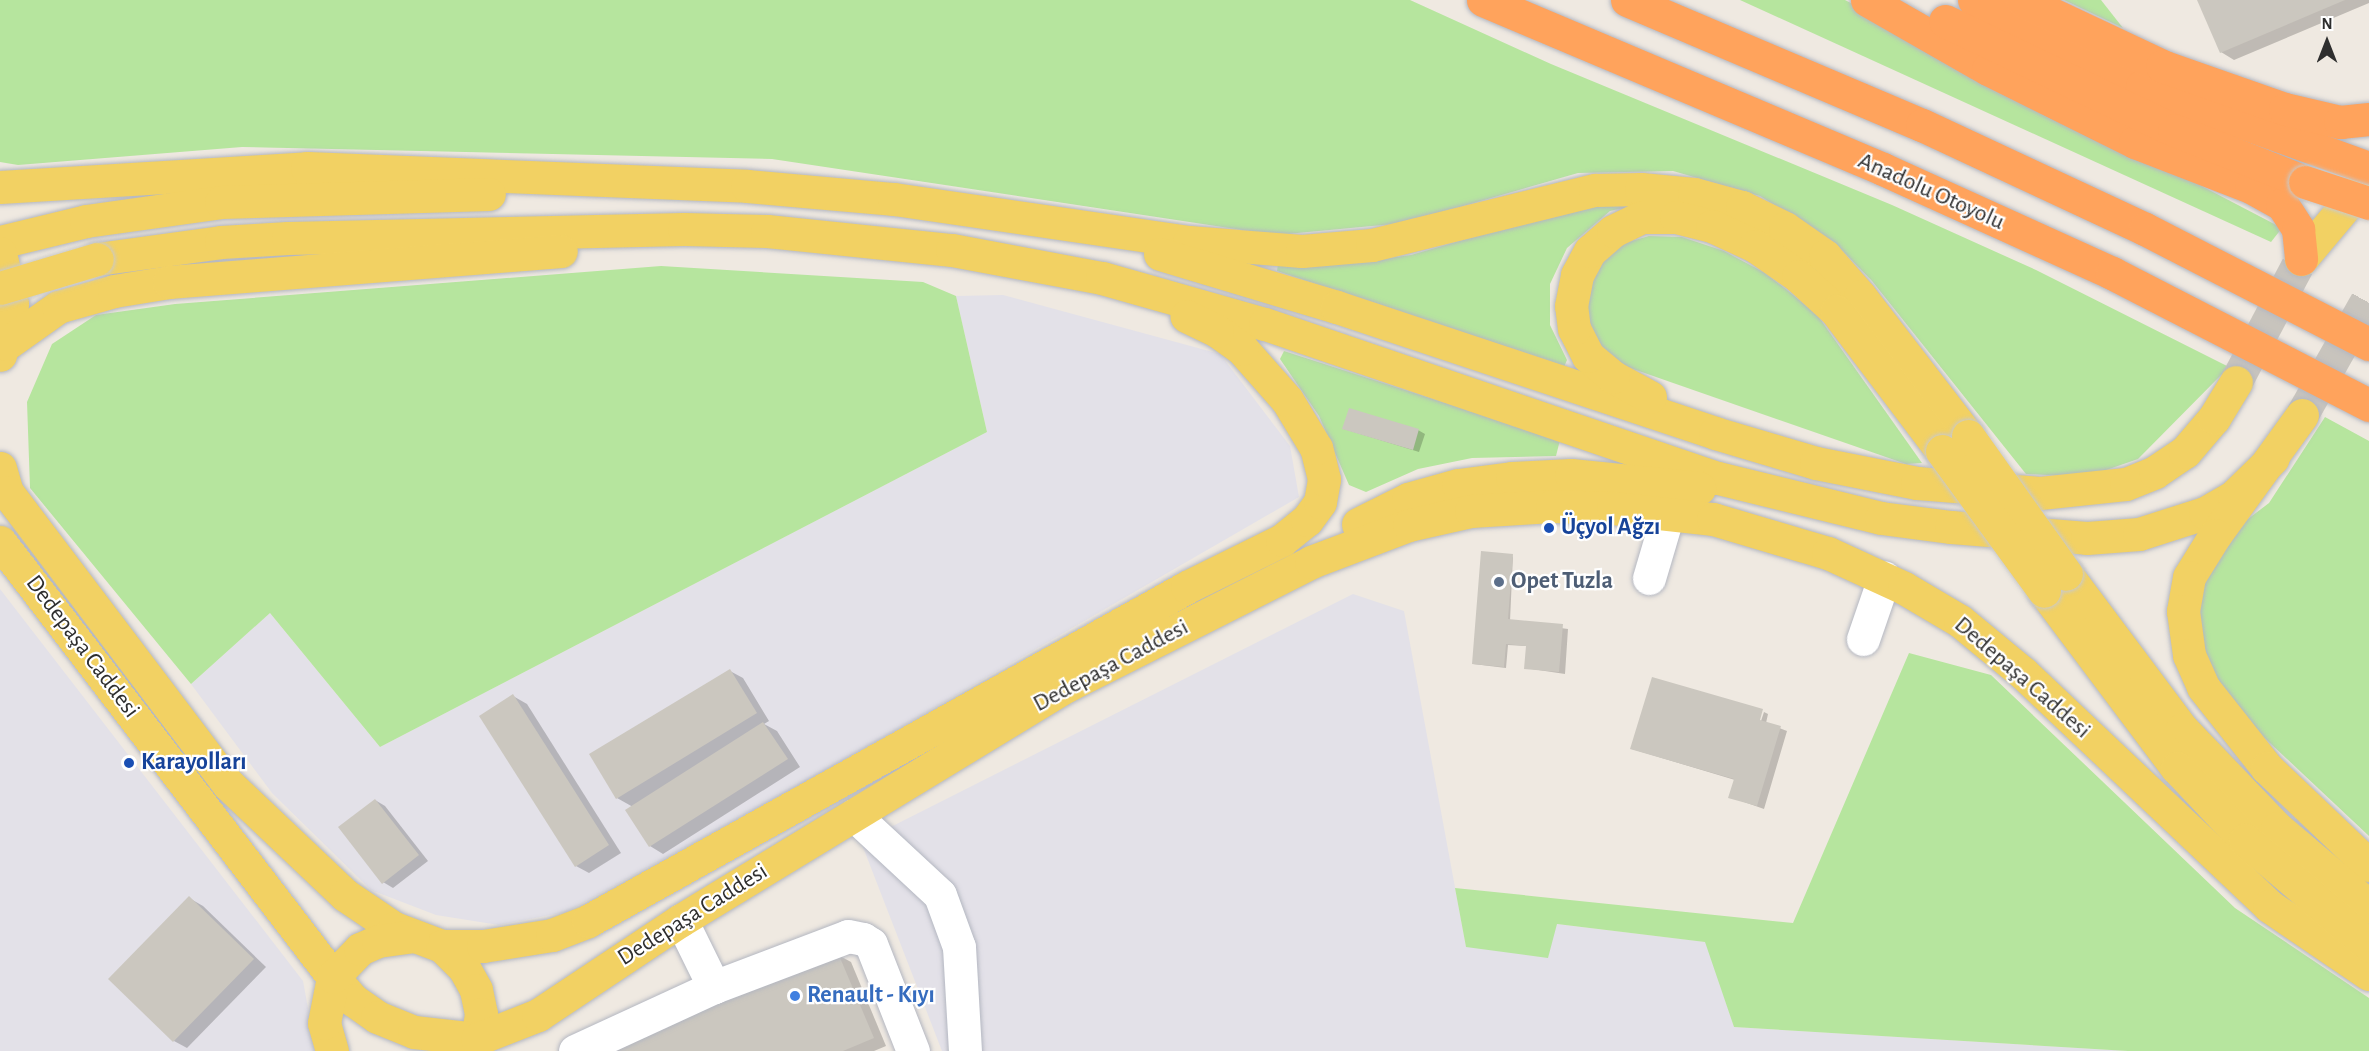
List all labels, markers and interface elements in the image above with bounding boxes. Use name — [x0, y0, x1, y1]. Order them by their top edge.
north arrow — [2297, 12, 2357, 72]
text: N — [2321, 16, 2333, 32]
street label: Anadolu Otoyolu — [1853, 147, 2009, 237]
place label: Üçyol Ağzı — [1561, 514, 1660, 542]
marker: Üçyol Ağzı — [1542, 521, 1556, 535]
place label: Opet Tuzla — [1511, 568, 1613, 596]
street label: Dedepaşa Caddesi — [19, 570, 145, 724]
marker: Opet Tuzla — [1492, 575, 1506, 589]
street label: Dedepaşa Caddesi — [1948, 611, 2096, 745]
street label: Dedepaşa Caddesi — [1029, 613, 1193, 719]
place label: Karayolları — [141, 749, 247, 777]
marker: Karayolları — [122, 756, 136, 770]
street label: Dedepaşa Caddesi — [613, 857, 773, 973]
place label: Renault - Kıyı — [807, 982, 935, 1010]
marker: Renault - Kıyı — [788, 989, 802, 1003]

